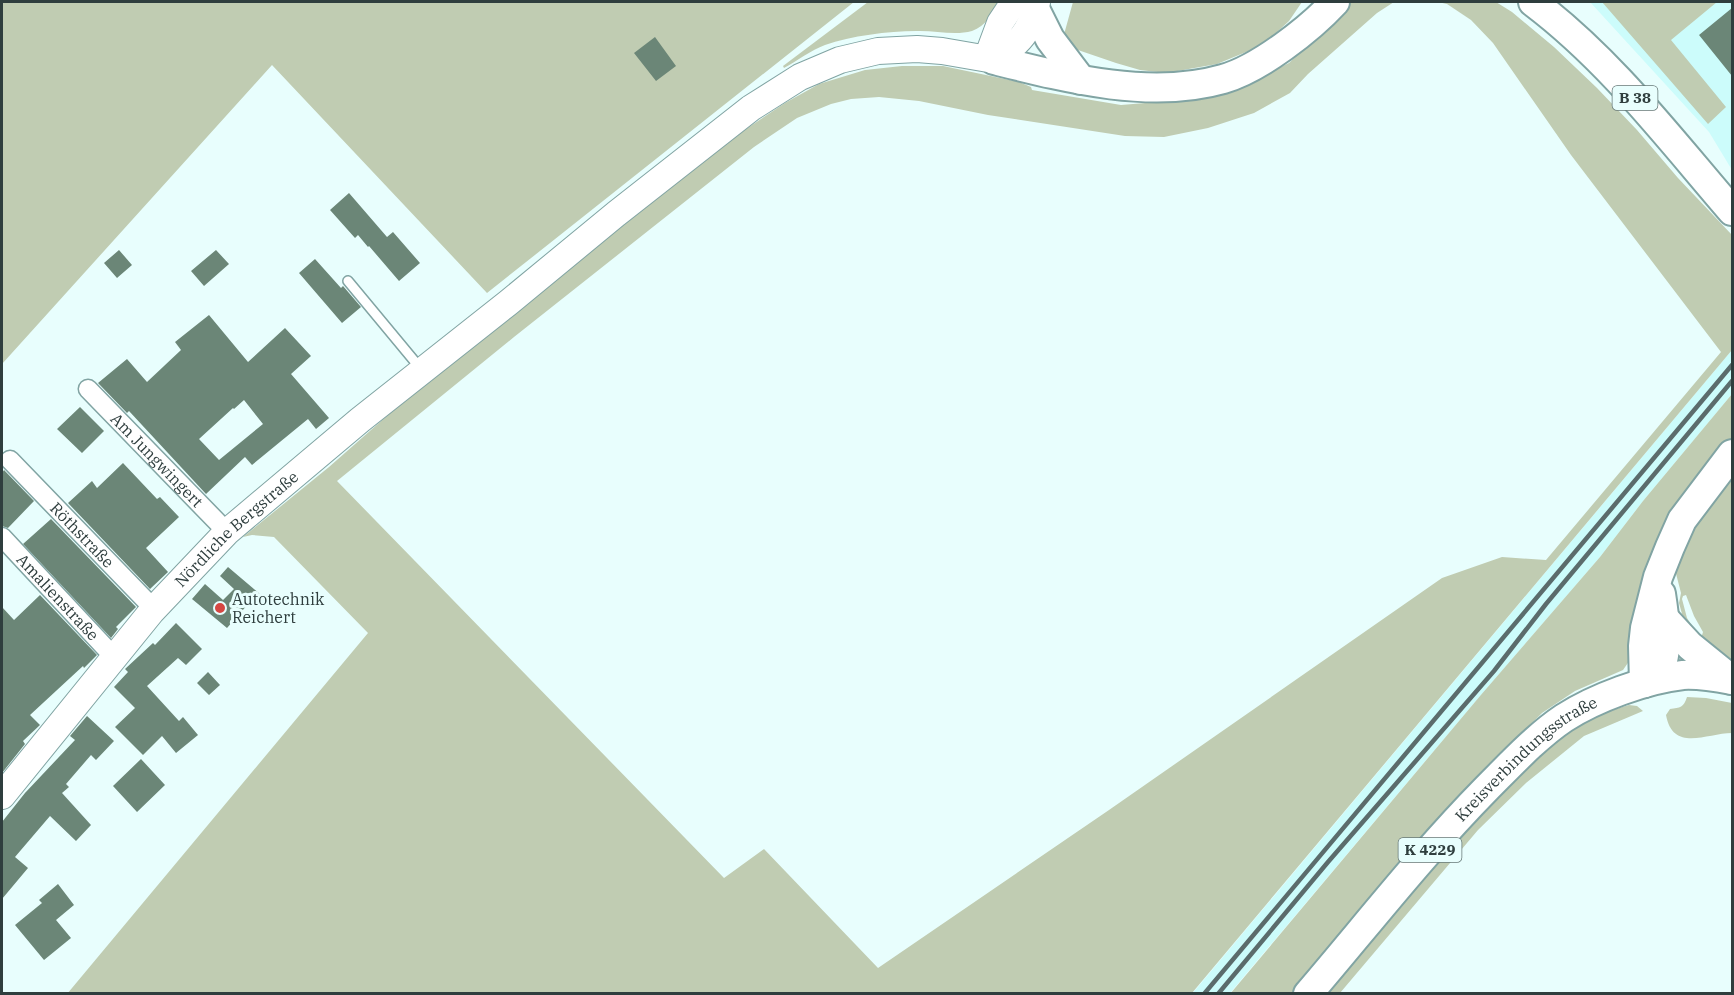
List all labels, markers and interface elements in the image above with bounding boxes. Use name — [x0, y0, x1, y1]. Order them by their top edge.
road number: B 38 — [1612, 86, 1658, 110]
street label: Am Jungwingert — [107, 409, 208, 512]
street label: Nördliche Bergstraße — [170, 467, 302, 591]
street label: Röthstraße — [46, 498, 118, 572]
street label: Amalienstraße — [13, 549, 103, 645]
place label: Autotechnik Reichert — [232, 589, 325, 627]
marker: Autotechnik Reichert — [213, 601, 227, 615]
street label: Kreisverbindungsstraße — [1450, 692, 1600, 826]
road number: K 4229 — [1398, 838, 1462, 862]

